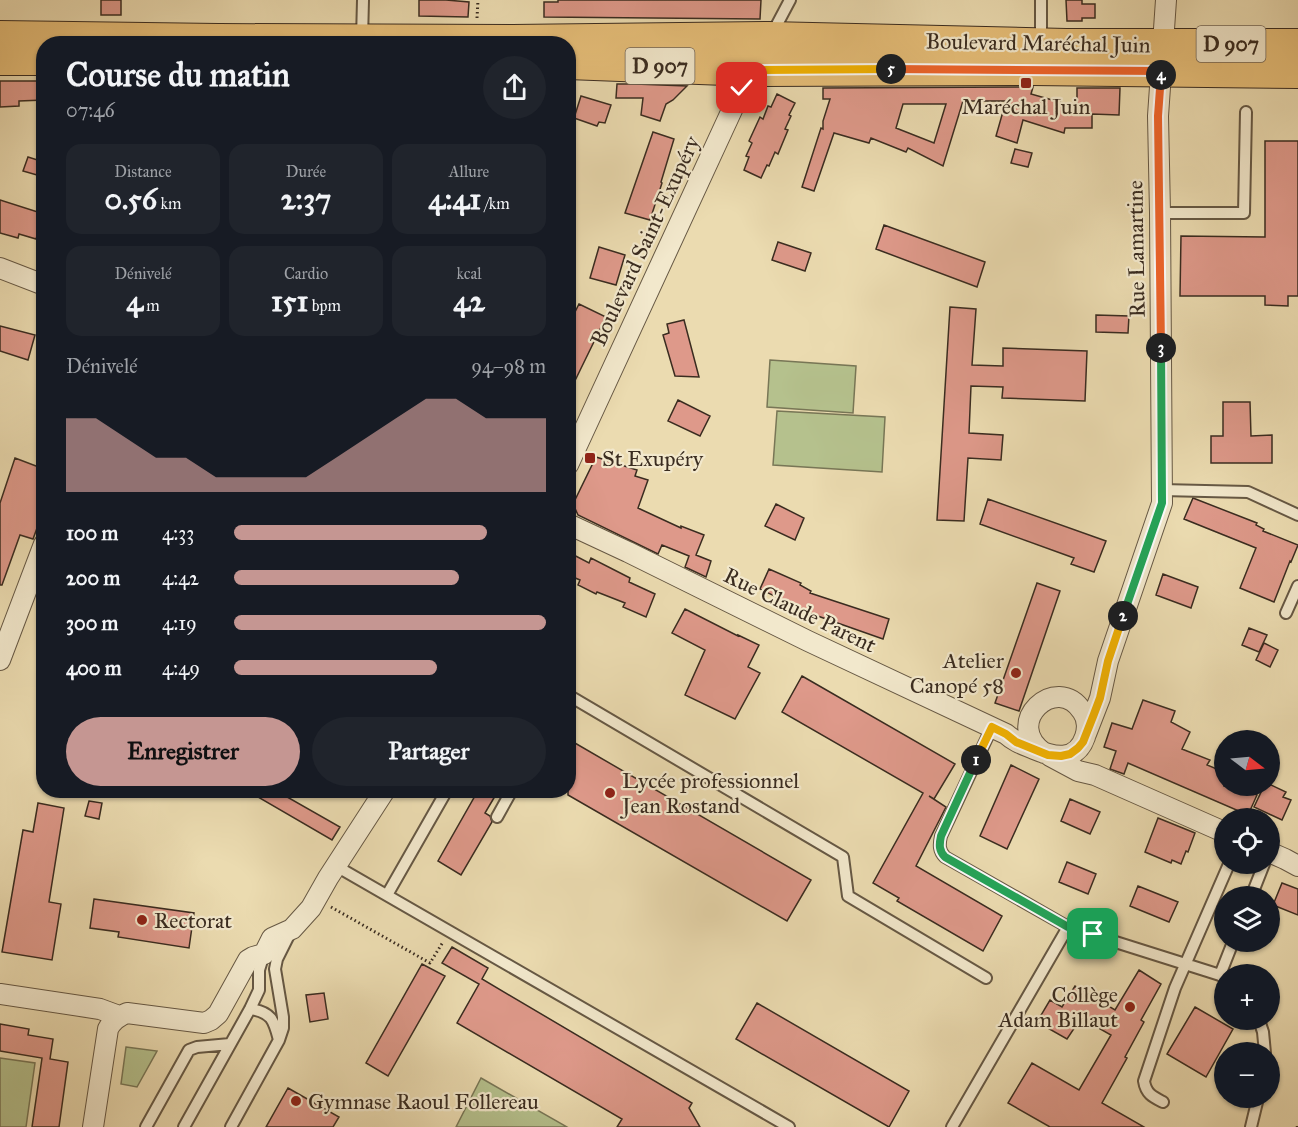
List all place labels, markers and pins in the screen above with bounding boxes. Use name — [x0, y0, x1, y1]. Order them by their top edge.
pin: 5 — [876, 54, 906, 84]
pin: 4 — [1146, 60, 1176, 90]
pin — [716, 62, 767, 113]
marker: Maréchal Juin — [1019, 76, 1033, 90]
place label: Maréchal Juin — [962, 93, 1090, 120]
pin: 3 — [1146, 333, 1176, 363]
place label: St Exupéry — [602, 445, 704, 472]
marker: St Exupéry — [583, 451, 597, 465]
pin: 2 — [1108, 601, 1138, 631]
place label: Atelier Canopé 58 — [910, 647, 1005, 699]
marker: Atelier Canopé 58 — [1009, 666, 1023, 680]
pin: 1 — [961, 745, 991, 775]
place label: Lycée professionnel Jean Rostand — [620, 767, 799, 819]
marker: Lycée professionnel Jean Rostand — [603, 786, 617, 800]
place label: Rectorat — [154, 907, 232, 934]
pin — [1067, 908, 1118, 959]
marker: Rectorat — [135, 913, 149, 927]
place label: Collège Adam Billaut — [998, 981, 1118, 1033]
marker: Collège Adam Billaut — [1123, 1000, 1137, 1014]
place label: Gymnase Raoul Follereau — [308, 1088, 539, 1115]
marker: Gymnase Raoul Follereau — [289, 1094, 303, 1108]

